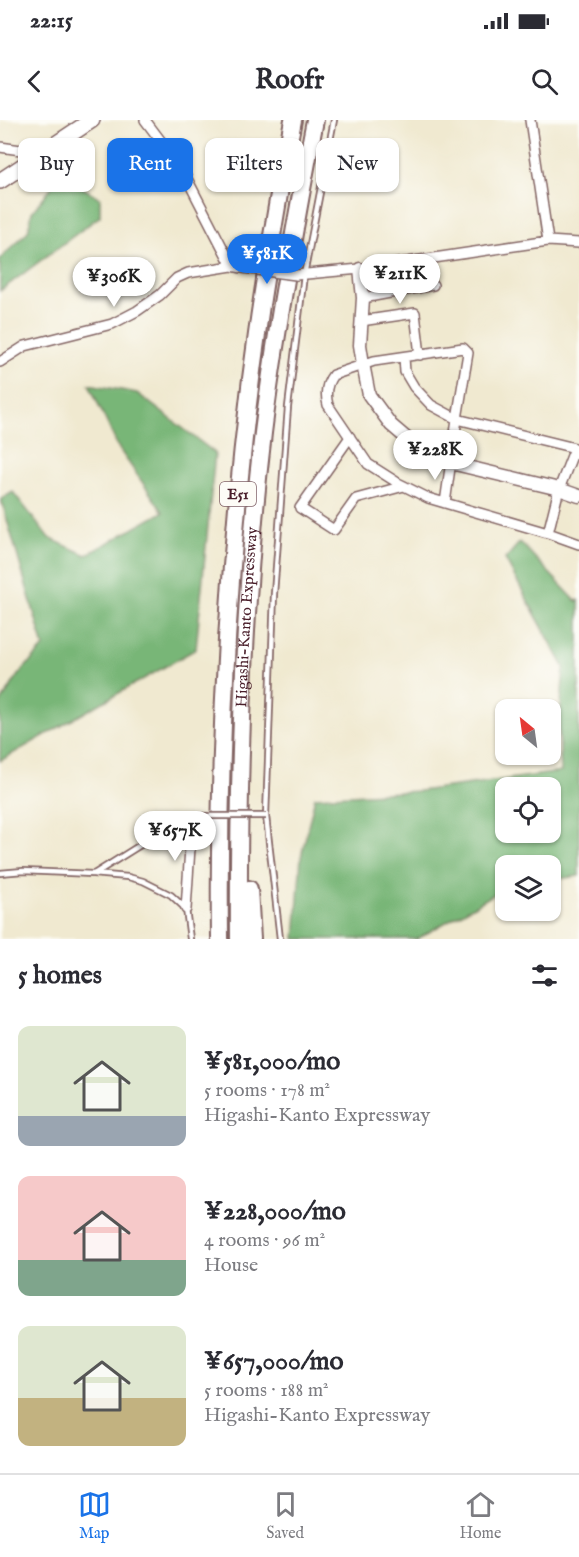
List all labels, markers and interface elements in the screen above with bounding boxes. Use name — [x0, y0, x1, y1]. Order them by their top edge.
text: 22:15 — [30, 7, 73, 35]
text: Roofr — [255, 64, 324, 98]
icon: back — [18, 65, 51, 98]
icon: search — [528, 65, 561, 98]
chip: Buy — [18, 138, 95, 192]
chip: Rent — [107, 138, 193, 192]
chip: Filters — [205, 138, 304, 192]
chip: New — [316, 138, 399, 192]
pin: ¥581K — [225, 234, 309, 285]
text: ¥581K — [241, 241, 293, 266]
pin: ¥211K — [358, 254, 442, 305]
pin: ¥306K — [72, 257, 156, 308]
text: ¥211K — [373, 261, 427, 286]
text: ¥306K — [87, 264, 141, 289]
pin: ¥228K — [393, 430, 477, 481]
text: ¥228K — [407, 437, 463, 462]
road number: E51 — [220, 482, 256, 506]
street label: Higashi-Kanto Expressway — [232, 526, 263, 708]
north arrow — [495, 699, 561, 765]
map controls — [495, 699, 561, 921]
button: locate — [495, 777, 561, 843]
pin: ¥657K — [133, 811, 217, 862]
text: ¥657K — [148, 818, 202, 843]
button: layers — [495, 855, 561, 921]
text: 5 homes — [18, 959, 102, 992]
icon: filters — [528, 959, 561, 992]
text: ¥581,000/mo — [204, 1045, 340, 1078]
icon: home — [66, 1050, 138, 1122]
text: 5 rooms · 178 m² — [204, 1078, 330, 1103]
text: Higashi-Kanto Expressway — [204, 1103, 430, 1128]
text: ¥228,000/mo — [204, 1195, 346, 1228]
icon: home — [66, 1200, 138, 1272]
text: 4 rooms · 96 m² — [204, 1228, 325, 1253]
text: House — [204, 1253, 258, 1278]
text: ¥657,000/mo — [204, 1345, 344, 1378]
icon: home — [66, 1350, 138, 1422]
text: 5 rooms · 188 m² — [204, 1378, 329, 1403]
text: Higashi-Kanto Expressway — [204, 1403, 430, 1428]
tab: Map — [78, 1488, 111, 1544]
tab: Saved — [266, 1488, 304, 1544]
tab: Home — [460, 1488, 501, 1544]

